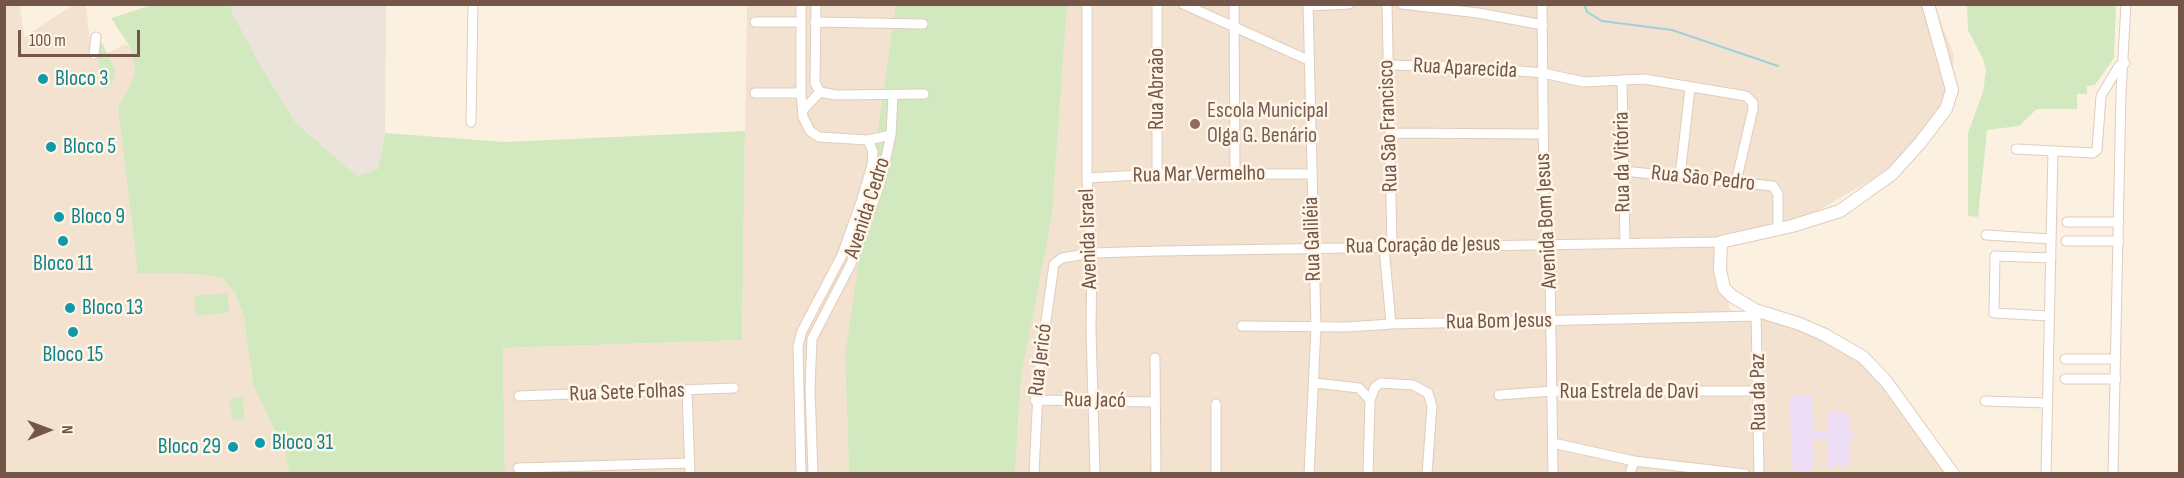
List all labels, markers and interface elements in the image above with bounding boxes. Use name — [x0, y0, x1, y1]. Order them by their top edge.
scale bar — [21, 18, 142, 56]
text: 100 m — [29, 30, 66, 51]
street label: Rua Abraão — [1144, 48, 1170, 130]
street label: Rua Aparecida — [1412, 53, 1518, 85]
street label: Rua São Francisco — [1373, 59, 1405, 193]
place label: Bloco 3 — [55, 66, 109, 92]
marker: Bloco 3 — [36, 72, 50, 86]
place label: Escola Municipal Olga G. Benário — [1207, 98, 1328, 150]
street label: Rua da Vitória — [1609, 111, 1637, 213]
marker: Escola Municipal Olga G. Benário — [1188, 117, 1202, 131]
place label: Bloco 5 — [63, 134, 116, 160]
marker: Bloco 5 — [44, 140, 58, 154]
street label: Avenida Bom Jesus — [1530, 152, 1564, 290]
street label: Avenida Cedro — [839, 154, 897, 262]
street label: Rua São Pedro — [1650, 160, 1756, 198]
street label: Rua Mar Vermelho — [1132, 161, 1266, 189]
street label: Avenida Israel — [1074, 188, 1104, 290]
street label: Rua Galiléia — [1298, 196, 1328, 282]
place label: Bloco 9 — [71, 204, 125, 230]
marker: Bloco 9 — [52, 210, 66, 224]
street label: Rua Coração de Jesus — [1345, 231, 1501, 261]
marker: Bloco 11 — [56, 234, 70, 248]
place label: Bloco 11 — [33, 251, 93, 277]
place label: Bloco 13 — [82, 295, 143, 321]
marker: Bloco 13 — [63, 301, 77, 315]
street label: Rua Bom Jesus — [1446, 308, 1552, 336]
street label: Rua Jericó — [1023, 322, 1059, 398]
marker: Bloco 15 — [66, 325, 80, 339]
place label: Bloco 15 — [43, 342, 103, 368]
street label: Rua da Paz — [1745, 353, 1773, 431]
street label: Rua Sete Folhas — [569, 378, 685, 408]
street label: Rua Estrela de Davi — [1560, 379, 1698, 405]
street label: Rua Jacó — [1064, 387, 1126, 415]
north arrow — [18, 400, 78, 460]
text: N — [57, 425, 76, 434]
place label: Bloco 31 — [272, 430, 333, 456]
place label: Bloco 29 — [158, 434, 221, 460]
marker: Bloco 31 — [253, 436, 267, 450]
marker: Bloco 29 — [226, 440, 240, 454]

